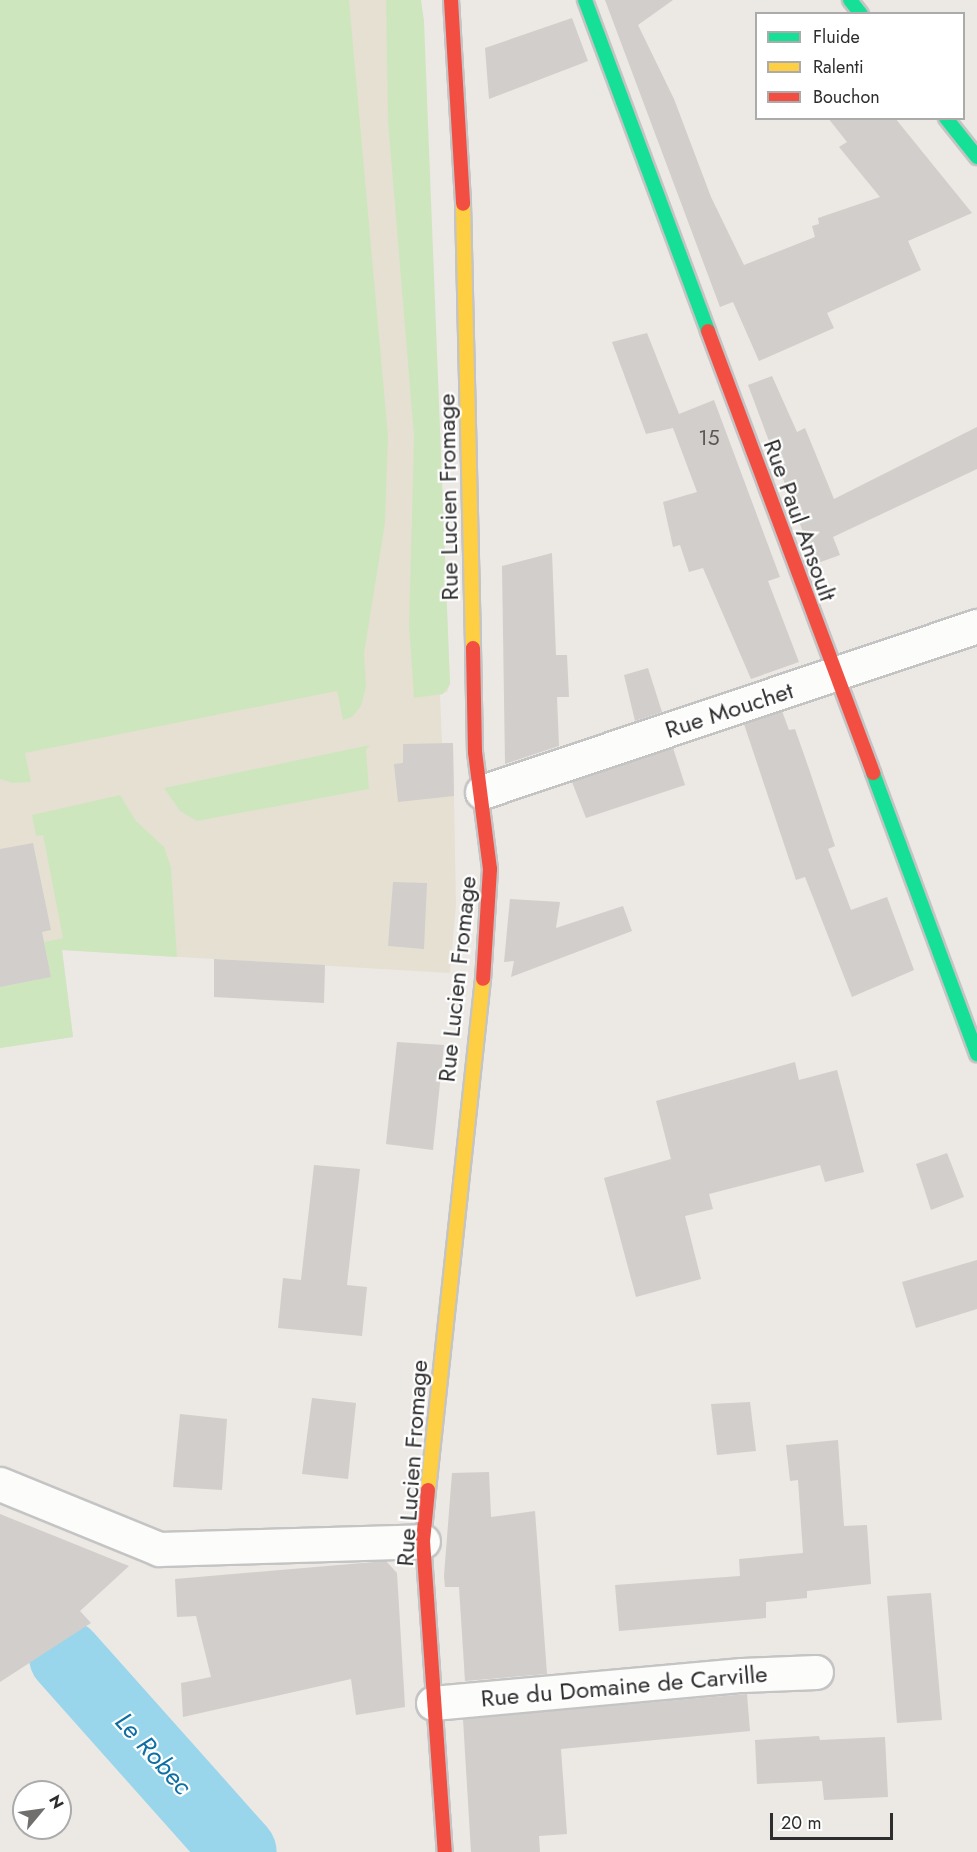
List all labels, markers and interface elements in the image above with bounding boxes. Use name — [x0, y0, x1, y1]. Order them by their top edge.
legend — [755, 12, 965, 120]
text: Fluide — [813, 24, 860, 50]
text: Ralenti — [813, 54, 864, 80]
text: Bouchon — [813, 84, 880, 110]
street label: Rue Lucien Fromage — [432, 393, 464, 601]
house number: 15 — [698, 425, 720, 451]
street label: Rue Paul Ansoult — [757, 435, 843, 605]
street label: Rue Mouchet — [661, 676, 797, 744]
street label: Rue Lucien Fromage — [432, 874, 482, 1084]
street label: Rue Lucien Fromage — [390, 1359, 434, 1567]
street label: Rue du Domaine de Carville — [480, 1659, 768, 1713]
water label: Le Robec — [108, 1707, 198, 1801]
north arrow — [12, 1780, 72, 1840]
text: N — [43, 1791, 70, 1813]
scale bar — [773, 1801, 896, 1839]
text: 20 m — [781, 1810, 821, 1836]

